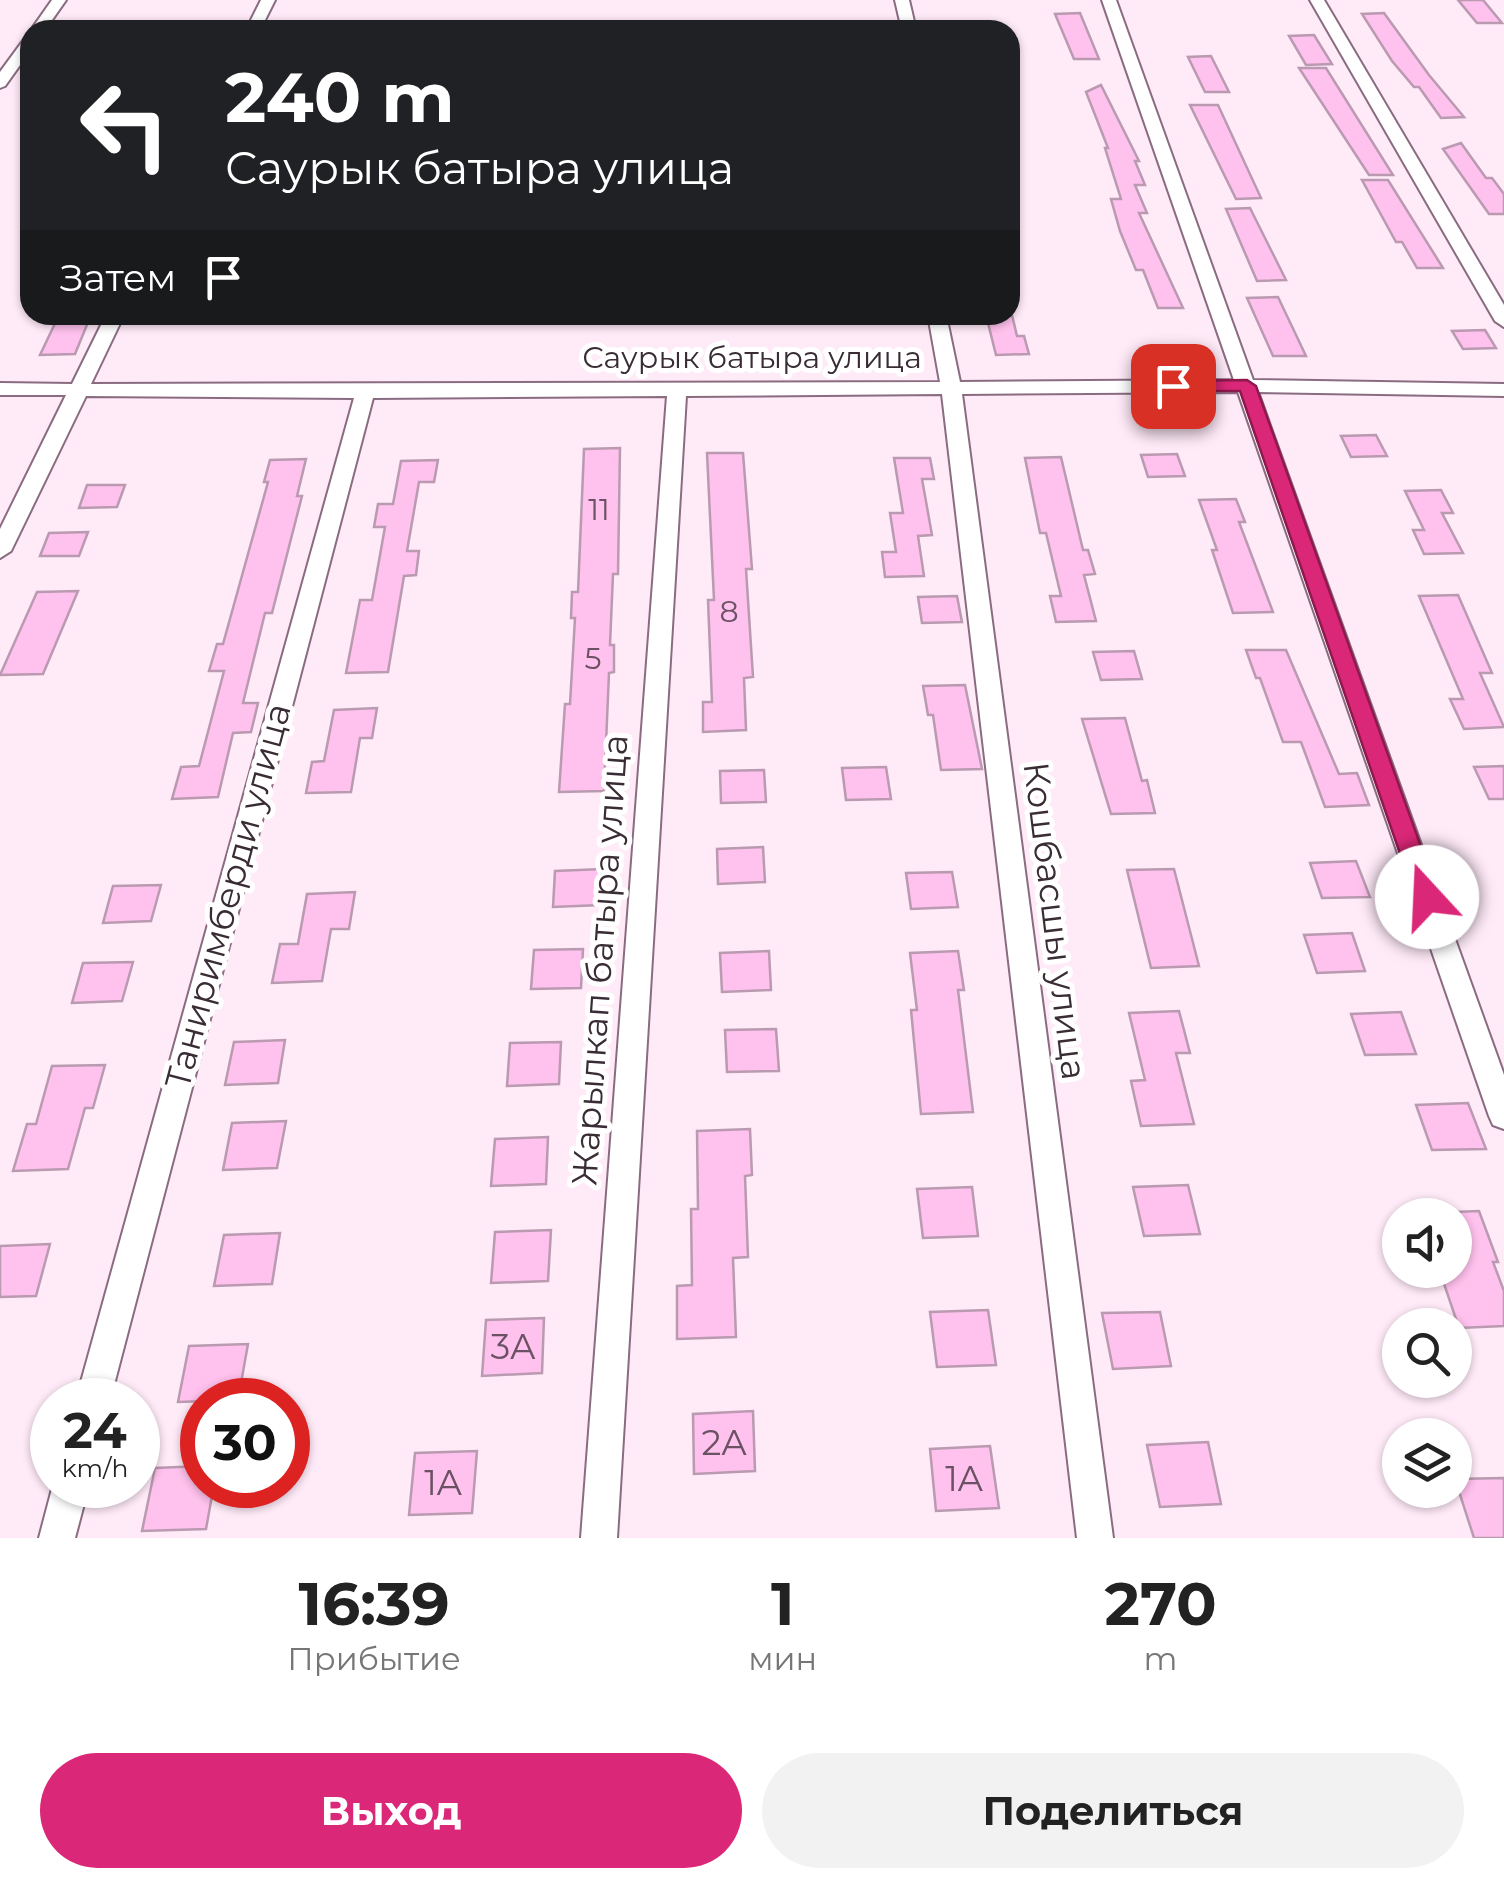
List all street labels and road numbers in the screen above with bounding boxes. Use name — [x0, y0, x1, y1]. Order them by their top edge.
street label: Саурык батыра улица — [582, 339, 922, 376]
street label: Таниримберди улица — [155, 698, 300, 1093]
street label: Жарылкап батыра улица — [562, 733, 637, 1187]
street label: Кошбасшы улица — [1015, 760, 1096, 1082]

